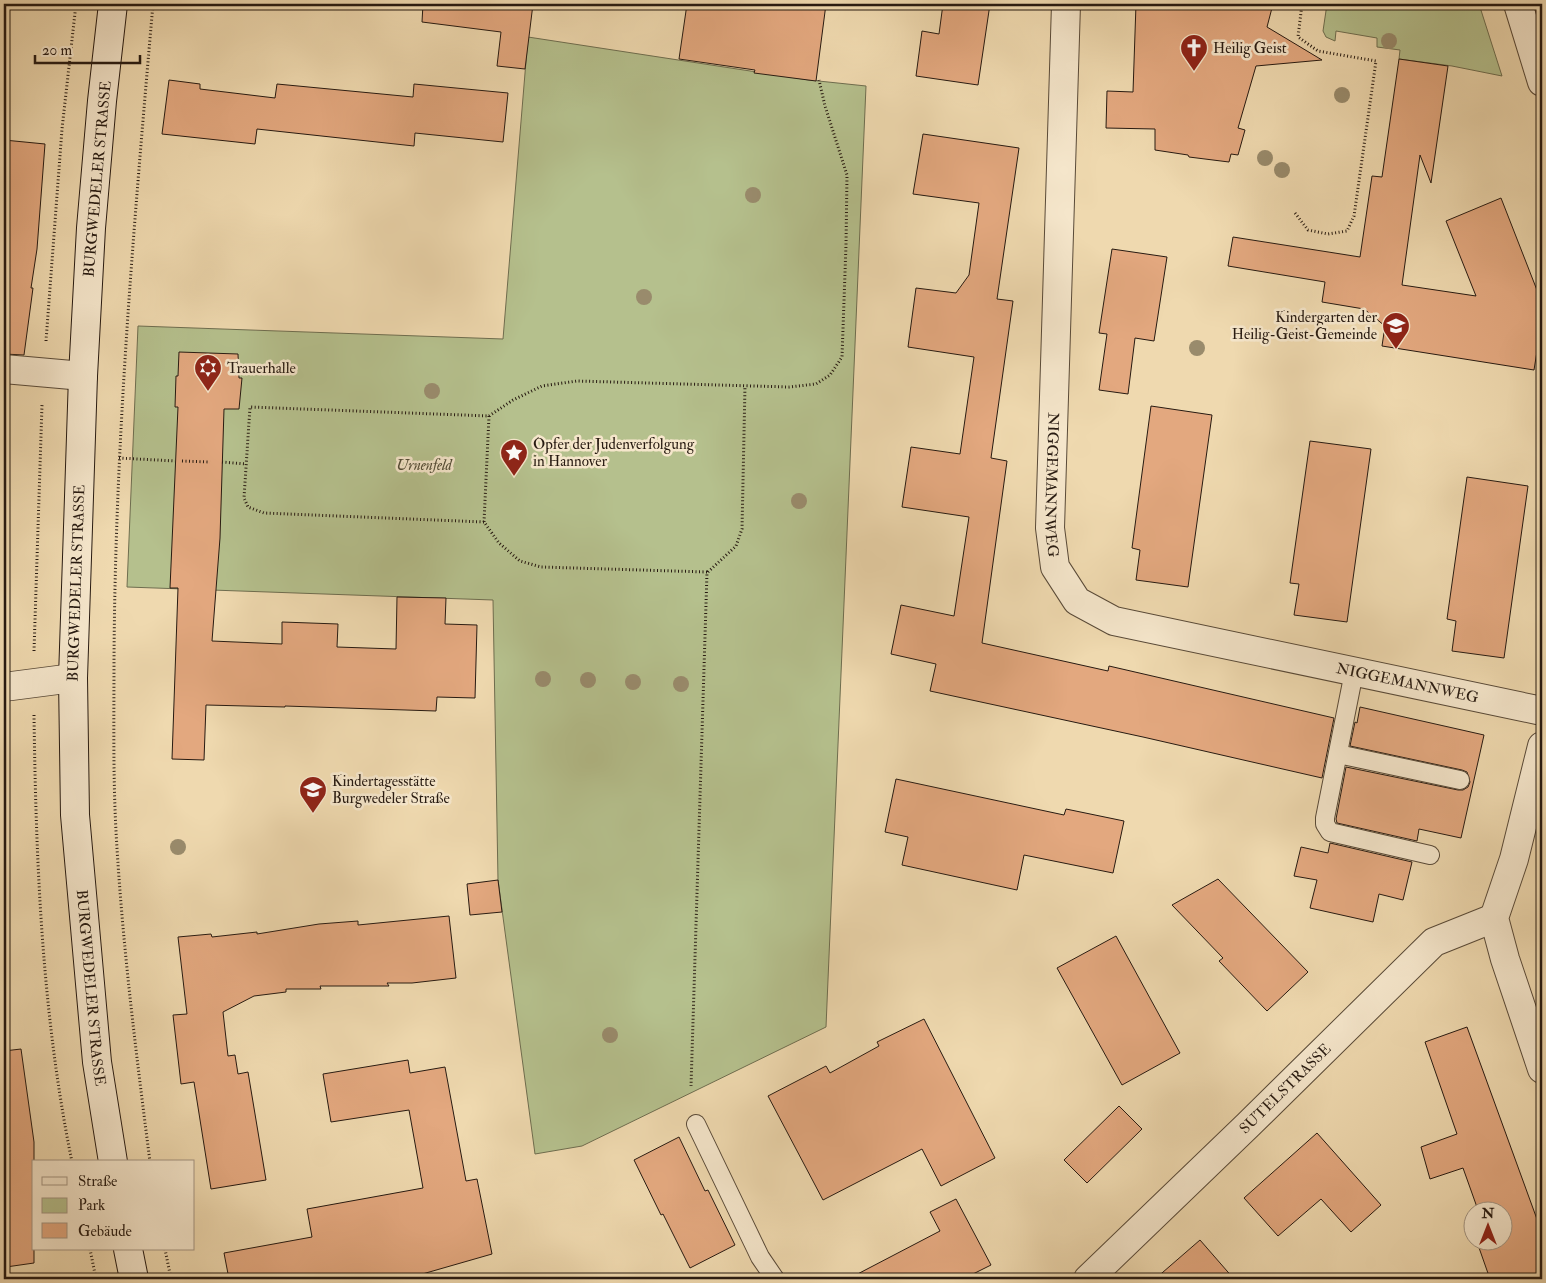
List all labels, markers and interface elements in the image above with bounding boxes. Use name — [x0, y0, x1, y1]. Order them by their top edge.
scale bar — [35, 32, 140, 64]
church icon: Heilig Geist — [1179, 33, 1209, 72]
place label: Heilig Geist — [1213, 39, 1287, 58]
text: 20 m — [42, 41, 72, 60]
street label: BURGWEDELER STRASSE — [79, 80, 116, 278]
place label: Kindergarten der Heilig-Geist-Gemeinde — [1232, 308, 1377, 344]
school or university icon: Kindergarten der Heilig-Geist-Gemeinde — [1381, 311, 1411, 350]
synagogue icon: Trauerhalle — [193, 353, 223, 392]
place label: Trauerhalle — [227, 359, 296, 378]
street label: NIGGEMANNWEG — [1040, 412, 1063, 559]
place label: Opfer der Judenverfolgung in Hannover — [533, 435, 695, 471]
place icon: Opfer der Judenverfolgung in Hannover — [499, 438, 529, 477]
park label: Urnenfeld — [396, 456, 454, 475]
street label: BURGWEDELER STRASSE — [64, 484, 89, 682]
street label: NIGGEMANNWEG — [1334, 659, 1481, 707]
place label: Kindertagesstätte Burgwedeler Straße — [332, 772, 450, 808]
school or university icon: Kindertagesstätte Burgwedeler Straße — [298, 775, 328, 814]
street label: BURGWEDELER STRASSE — [72, 889, 110, 1088]
street label: SUTELSTRASSE — [1236, 1040, 1335, 1138]
legend — [32, 1160, 195, 1250]
text: Straße — [78, 1172, 117, 1191]
text: Park — [78, 1196, 105, 1215]
north arrow — [1464, 1200, 1514, 1250]
text: N — [1481, 1205, 1495, 1222]
text: Gebäude — [78, 1222, 132, 1241]

